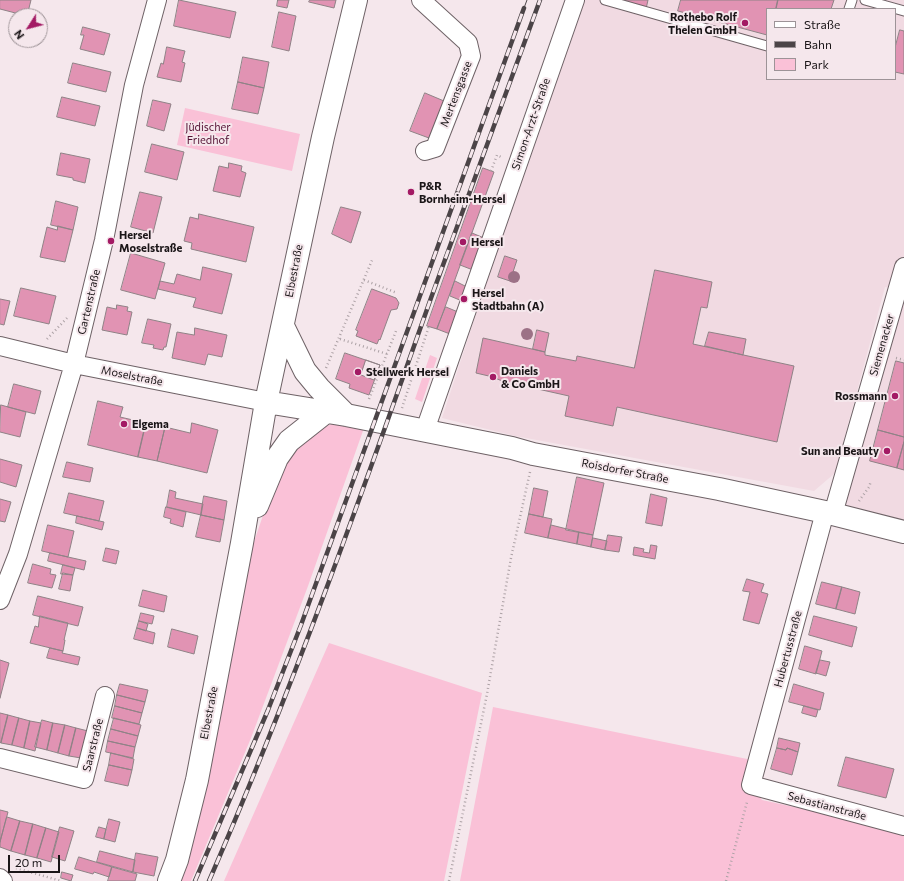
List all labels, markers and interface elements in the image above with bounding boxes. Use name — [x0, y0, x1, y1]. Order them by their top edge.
north arrow — [8, 8, 48, 48]
legend — [766, 8, 896, 80]
place label: Rothebo Rolf Thelen GmbH — [668, 10, 737, 36]
text: Straße — [804, 17, 840, 31]
marker: Rothebo Rolf Thelen GmbH — [740, 18, 750, 28]
text: N — [11, 28, 26, 42]
text: Bahn — [804, 37, 832, 51]
text: Park — [804, 57, 829, 71]
street label: Mertensgasse — [437, 59, 475, 129]
street label: Simon-Arzt-Straße — [509, 76, 553, 172]
park label: Jüdischer Friedhof — [185, 120, 231, 146]
place label: P&R Bornheim-Hersel — [419, 179, 506, 205]
marker: P&R Bornheim-Hersel — [406, 187, 416, 197]
place label: Hersel Moselstraße — [119, 228, 182, 254]
place label: Hersel — [471, 235, 503, 249]
marker: Hersel Moselstraße — [106, 236, 116, 246]
marker: Hersel — [458, 237, 468, 247]
street label: Elbestraße — [282, 243, 306, 299]
street label: Gartenstraße — [75, 268, 103, 336]
place label: Hersel Stadtbahn (A) — [472, 286, 544, 312]
marker: Hersel Stadtbahn (A) — [459, 294, 469, 304]
street label: Siemenacker — [867, 312, 897, 378]
street label: Moselstraße — [100, 364, 164, 388]
place label: Daniels & Co GmbH — [501, 364, 560, 390]
place label: Stellwerk Hersel — [366, 365, 449, 379]
marker: Stellwerk Hersel — [353, 367, 363, 377]
marker: Daniels & Co GmbH — [488, 372, 498, 382]
place label: Rossmann — [835, 389, 887, 403]
marker: Rossmann — [890, 391, 900, 401]
place label: Elgema — [132, 417, 169, 431]
marker: Elgema — [119, 419, 129, 429]
place label: Sun and Beauty — [801, 444, 879, 458]
marker: Sun and Beauty — [882, 446, 892, 456]
street label: Roisdorfer Straße — [580, 456, 670, 486]
street label: Hubertusstraße — [771, 609, 805, 689]
street label: Elbestraße — [197, 685, 221, 741]
street label: Saarstraße — [80, 717, 106, 773]
street label: Sebastianstraße — [786, 789, 868, 823]
scale bar — [10, 847, 62, 873]
text: 20 m — [15, 855, 42, 869]

